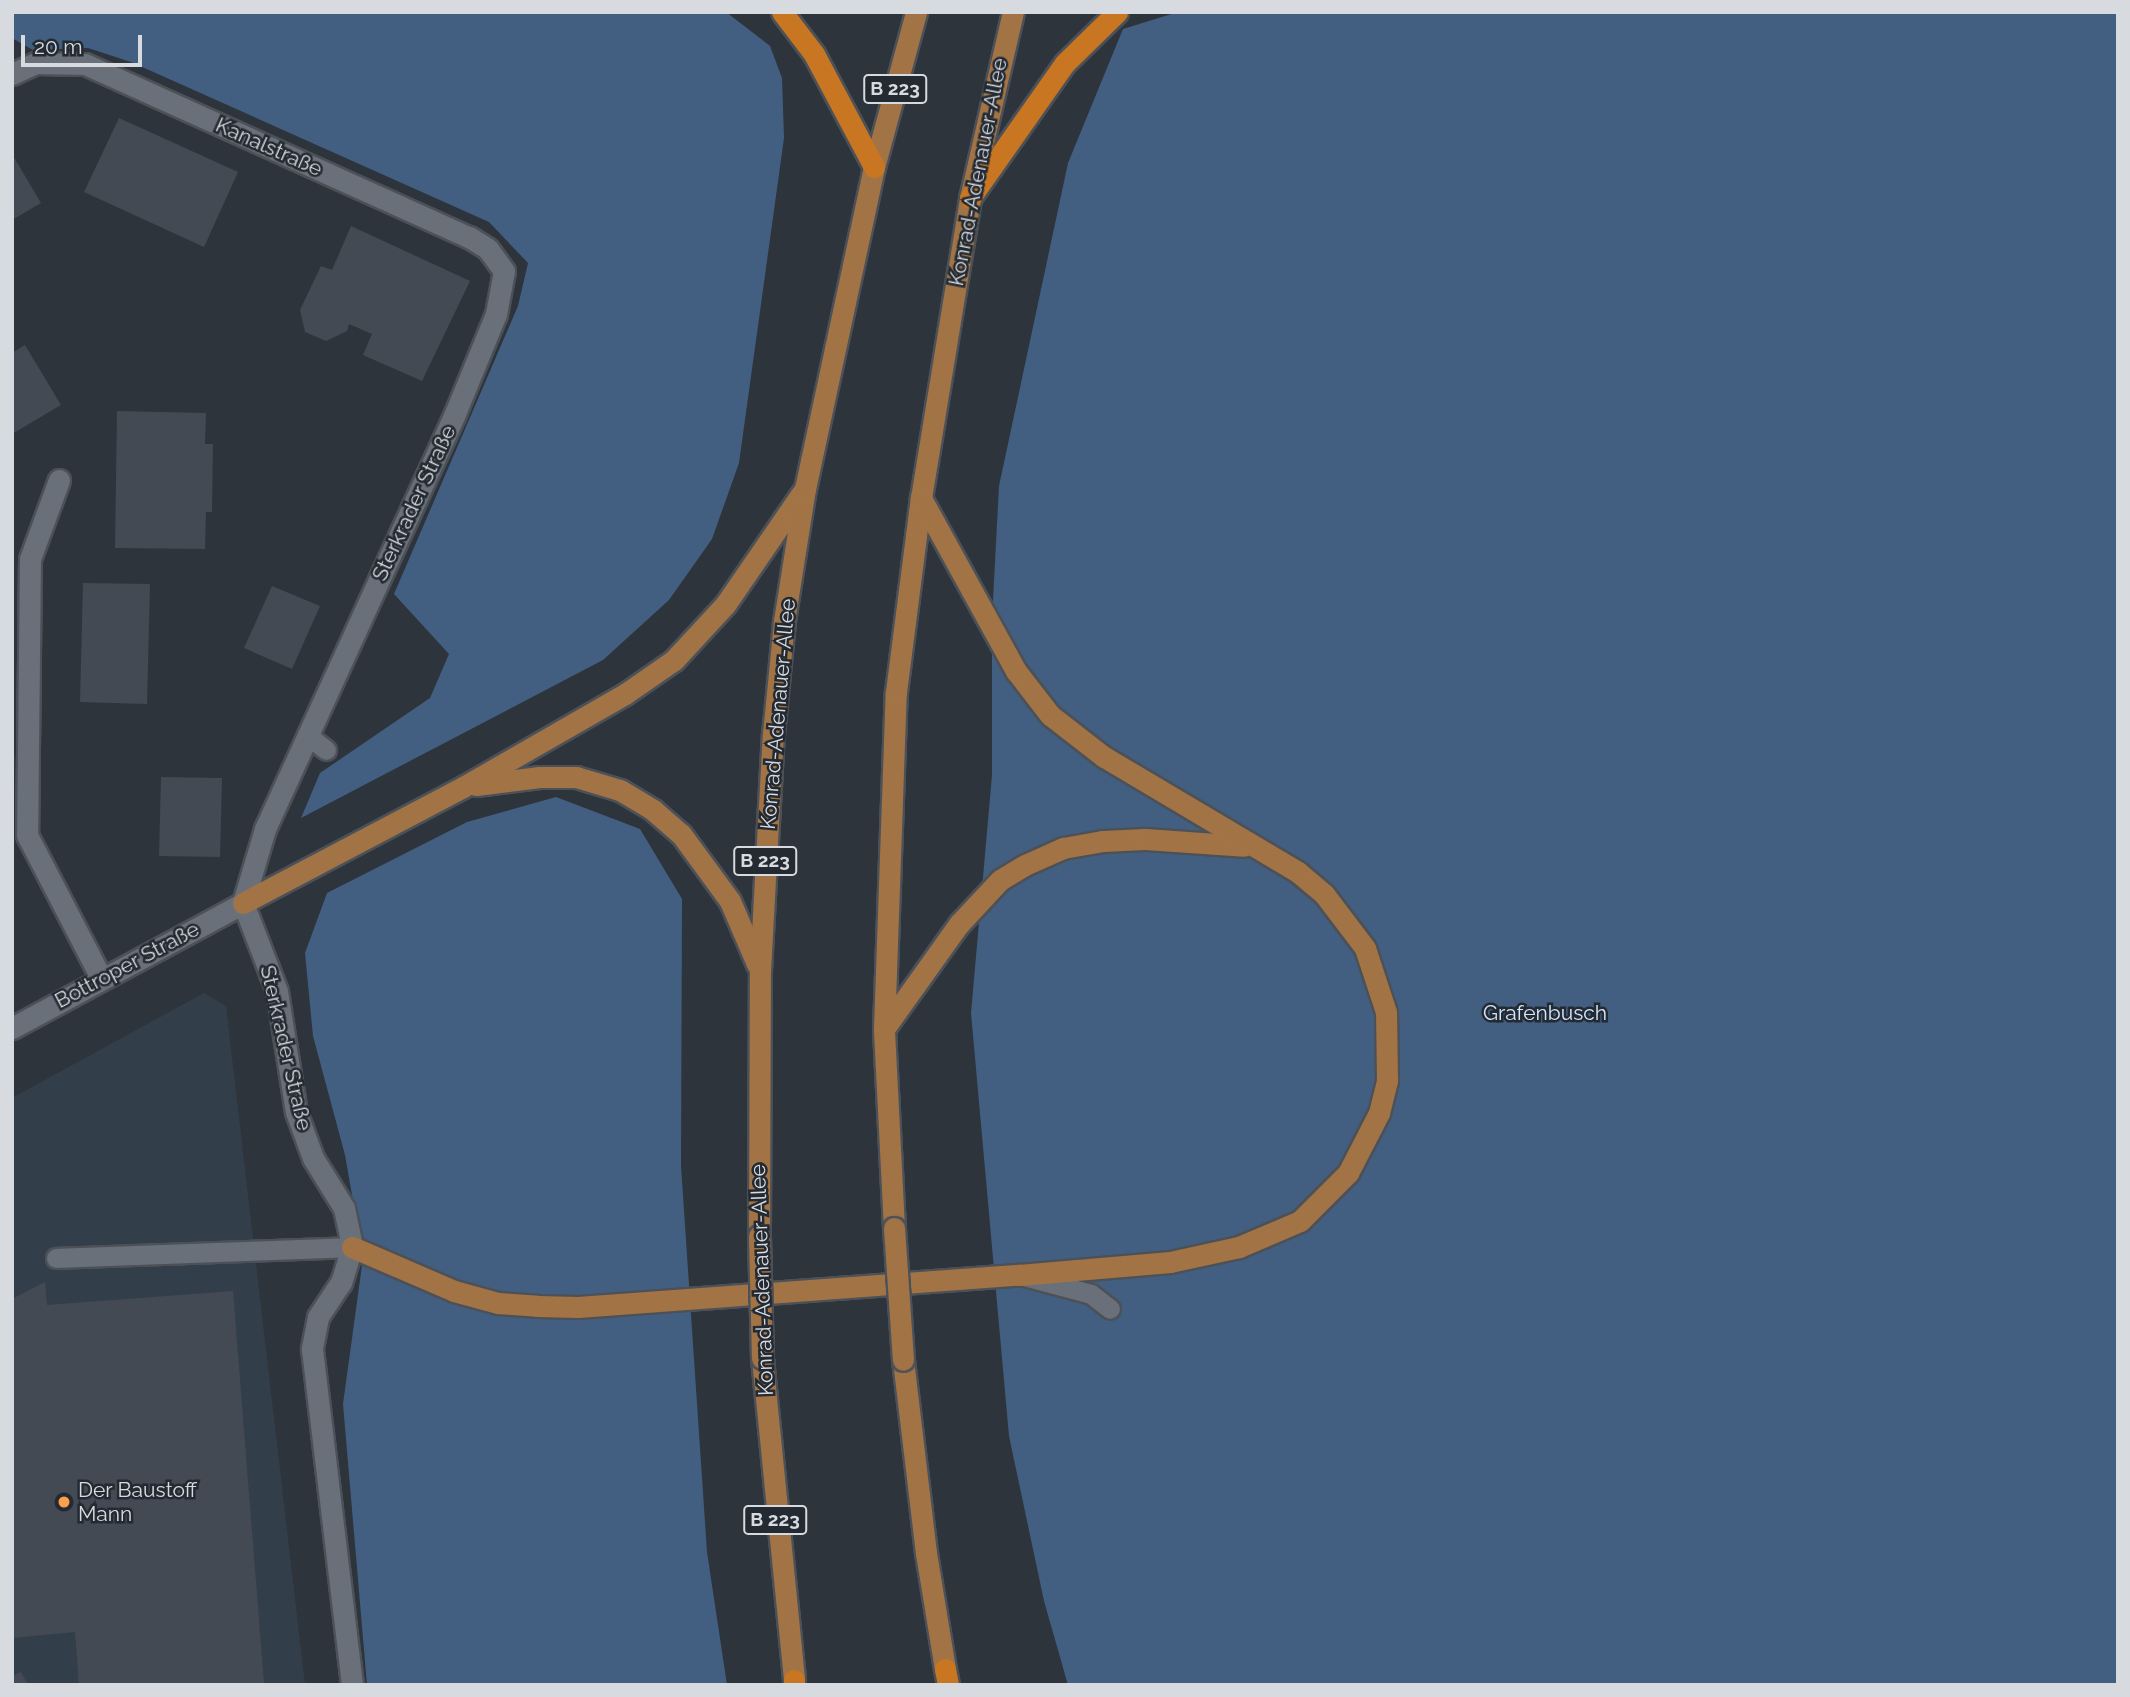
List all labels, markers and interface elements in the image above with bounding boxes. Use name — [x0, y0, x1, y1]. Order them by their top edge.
scale bar — [24, 21, 145, 65]
text: 20 m — [34, 34, 82, 59]
street label: Konrad-Adenauer-Allee — [944, 56, 1012, 288]
road number: B 223 — [862, 74, 928, 104]
street label: Kanalstraße — [212, 112, 326, 182]
street label: Sterkrader Straße — [367, 421, 461, 585]
street label: Konrad-Adenauer-Allee — [755, 598, 801, 830]
road number: B 223 — [732, 846, 798, 876]
street label: Bottroper Straße — [50, 916, 204, 1014]
street label: Sterkrader Straße — [255, 963, 317, 1133]
park label: Grafenbusch — [1483, 1000, 1607, 1026]
street label: Konrad-Adenauer-Allee — [745, 1164, 779, 1396]
place label: Der Baustoff Mann — [78, 1477, 198, 1527]
marker: Der Baustoff Mann — [56, 1494, 72, 1510]
road number: B 223 — [742, 1504, 808, 1536]

